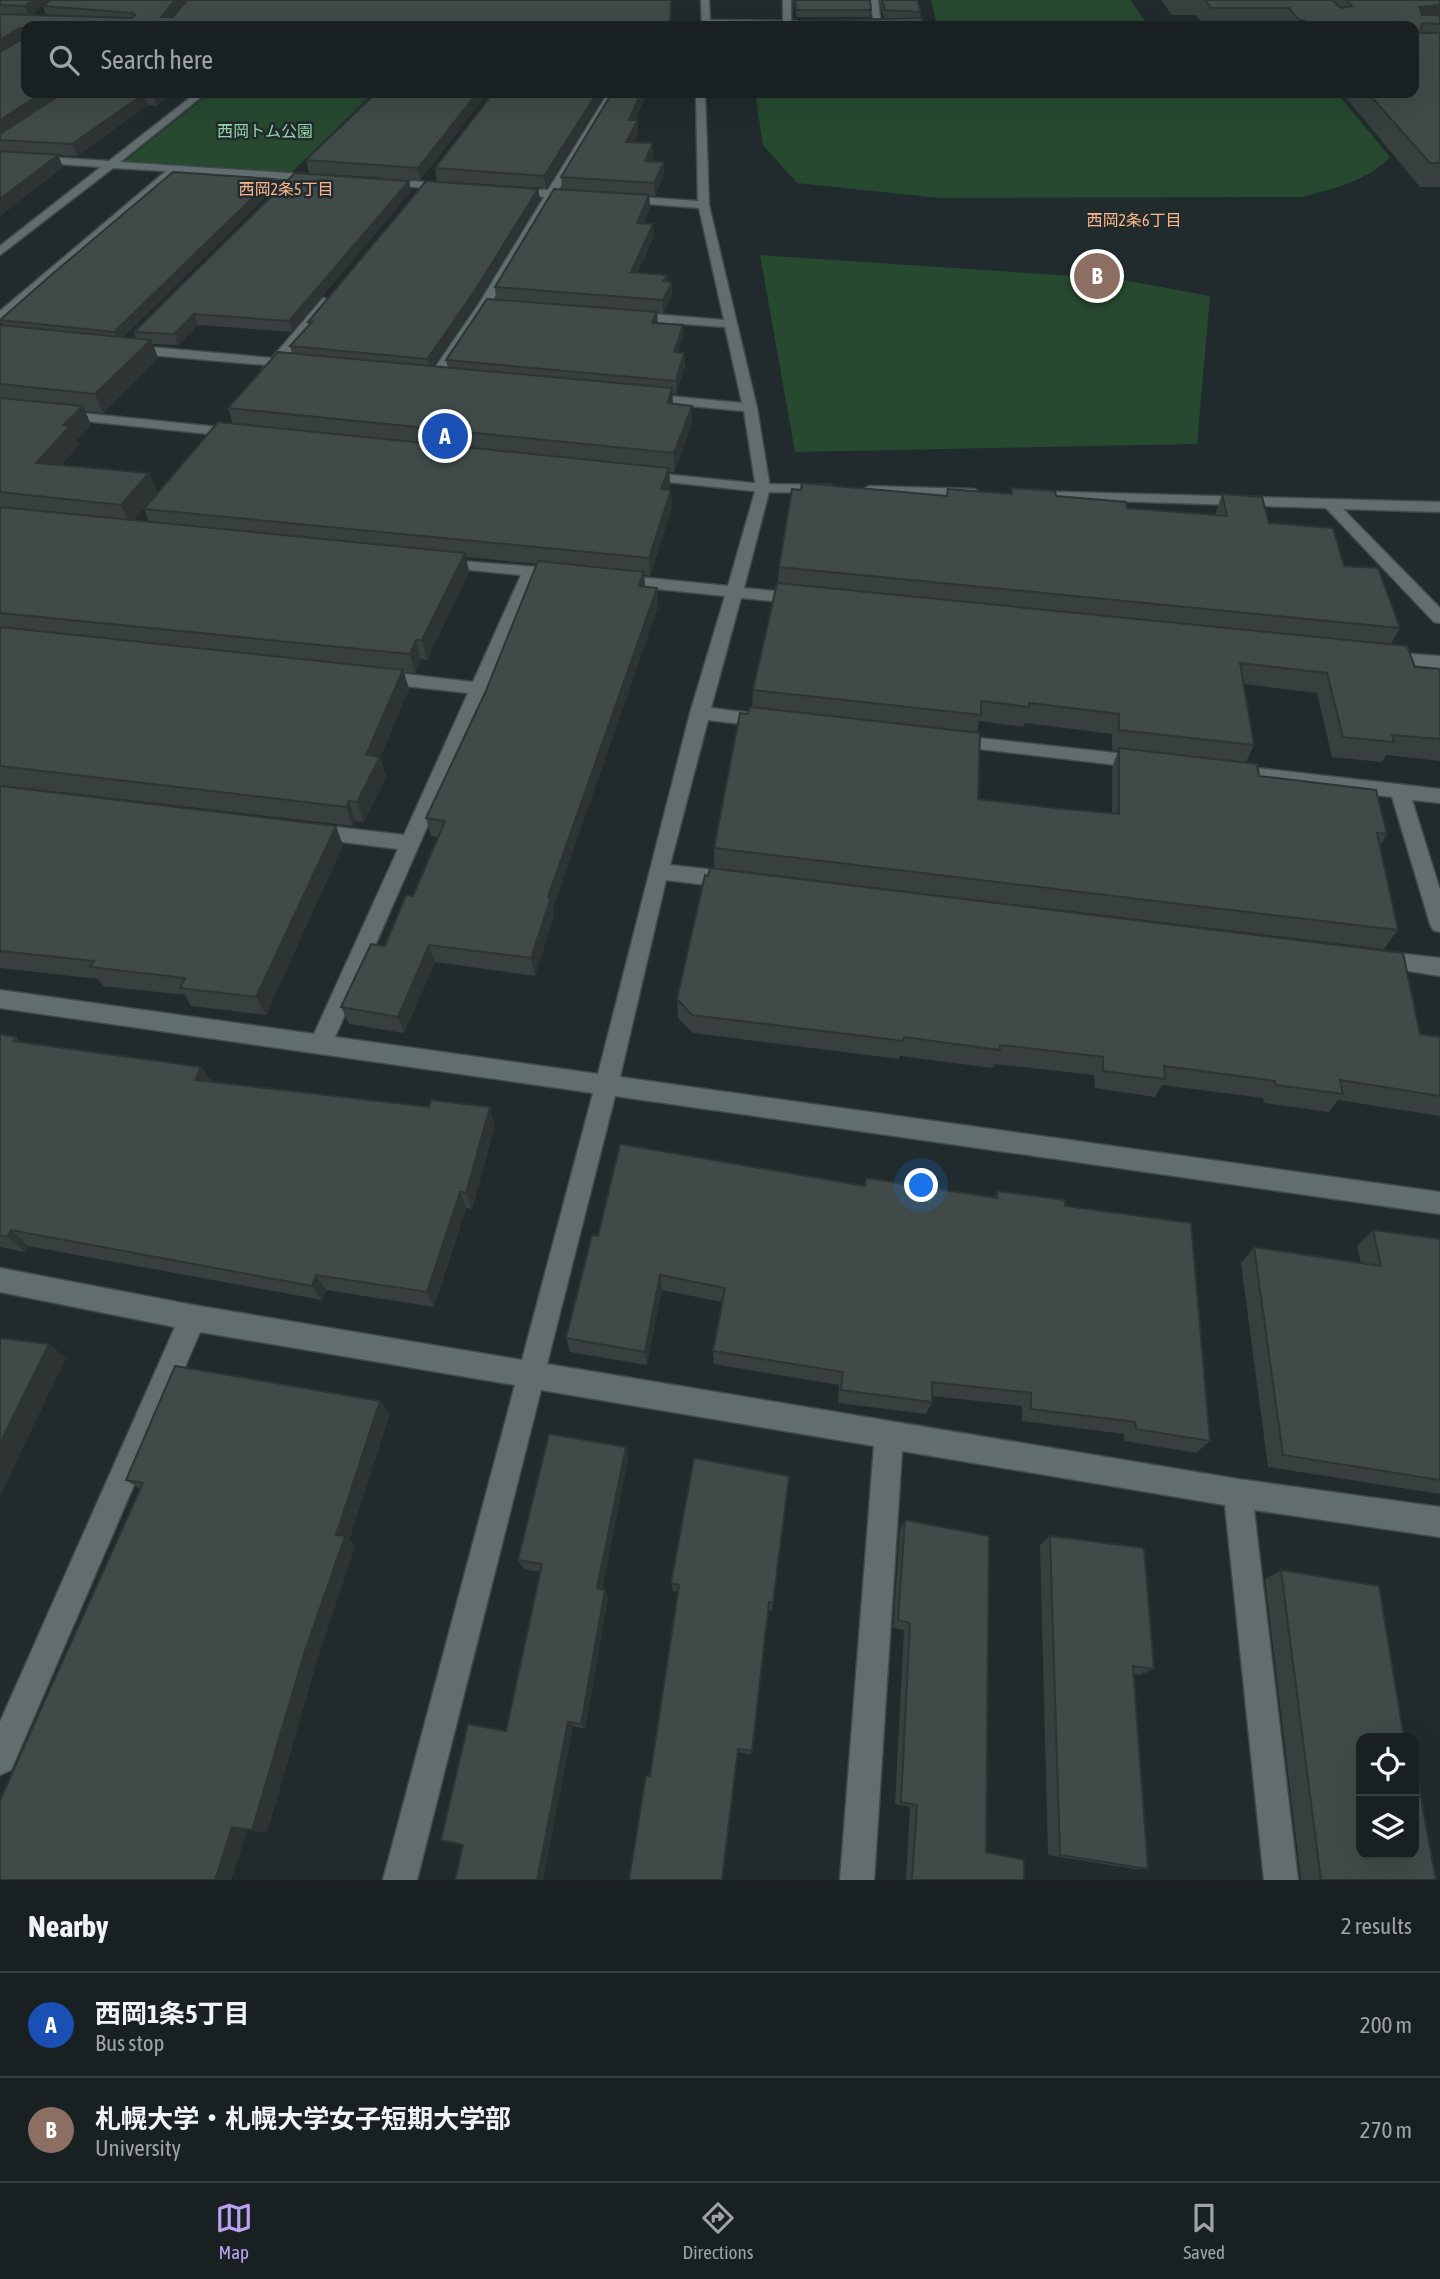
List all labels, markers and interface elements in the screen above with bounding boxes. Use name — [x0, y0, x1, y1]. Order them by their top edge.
search box — [21, 21, 1419, 98]
icon: search — [45, 41, 83, 79]
text: Search here — [101, 45, 213, 75]
park label: 西岡トム公園 — [217, 122, 313, 140]
district label: 西岡2条5丁目 — [238, 180, 334, 198]
district label: 西岡2条6丁目 — [1086, 211, 1182, 229]
pin: B — [1074, 250, 1120, 302]
pin: A — [422, 410, 468, 462]
your location — [904, 1168, 938, 1202]
map controls — [1356, 1733, 1419, 1859]
button: locate — [1356, 1733, 1419, 1796]
button: layers — [1356, 1796, 1419, 1859]
text: Nearby — [28, 1909, 108, 1943]
text: 2 results — [1341, 1913, 1412, 1939]
text: 西岡1条5丁目 — [95, 1999, 249, 2029]
text: A — [45, 2012, 57, 2038]
text: 200 m — [1360, 2012, 1412, 2038]
text: Bus stop — [95, 2030, 165, 2056]
text: 札幌大学・札幌大学女子短期大学部 — [95, 2104, 511, 2134]
text: B — [46, 2117, 56, 2143]
text: 270 m — [1360, 2117, 1412, 2143]
text: University — [95, 2135, 181, 2161]
tab: Map — [215, 2199, 253, 2263]
tab: Directions — [683, 2199, 753, 2263]
tab: Saved — [1183, 2199, 1225, 2263]

